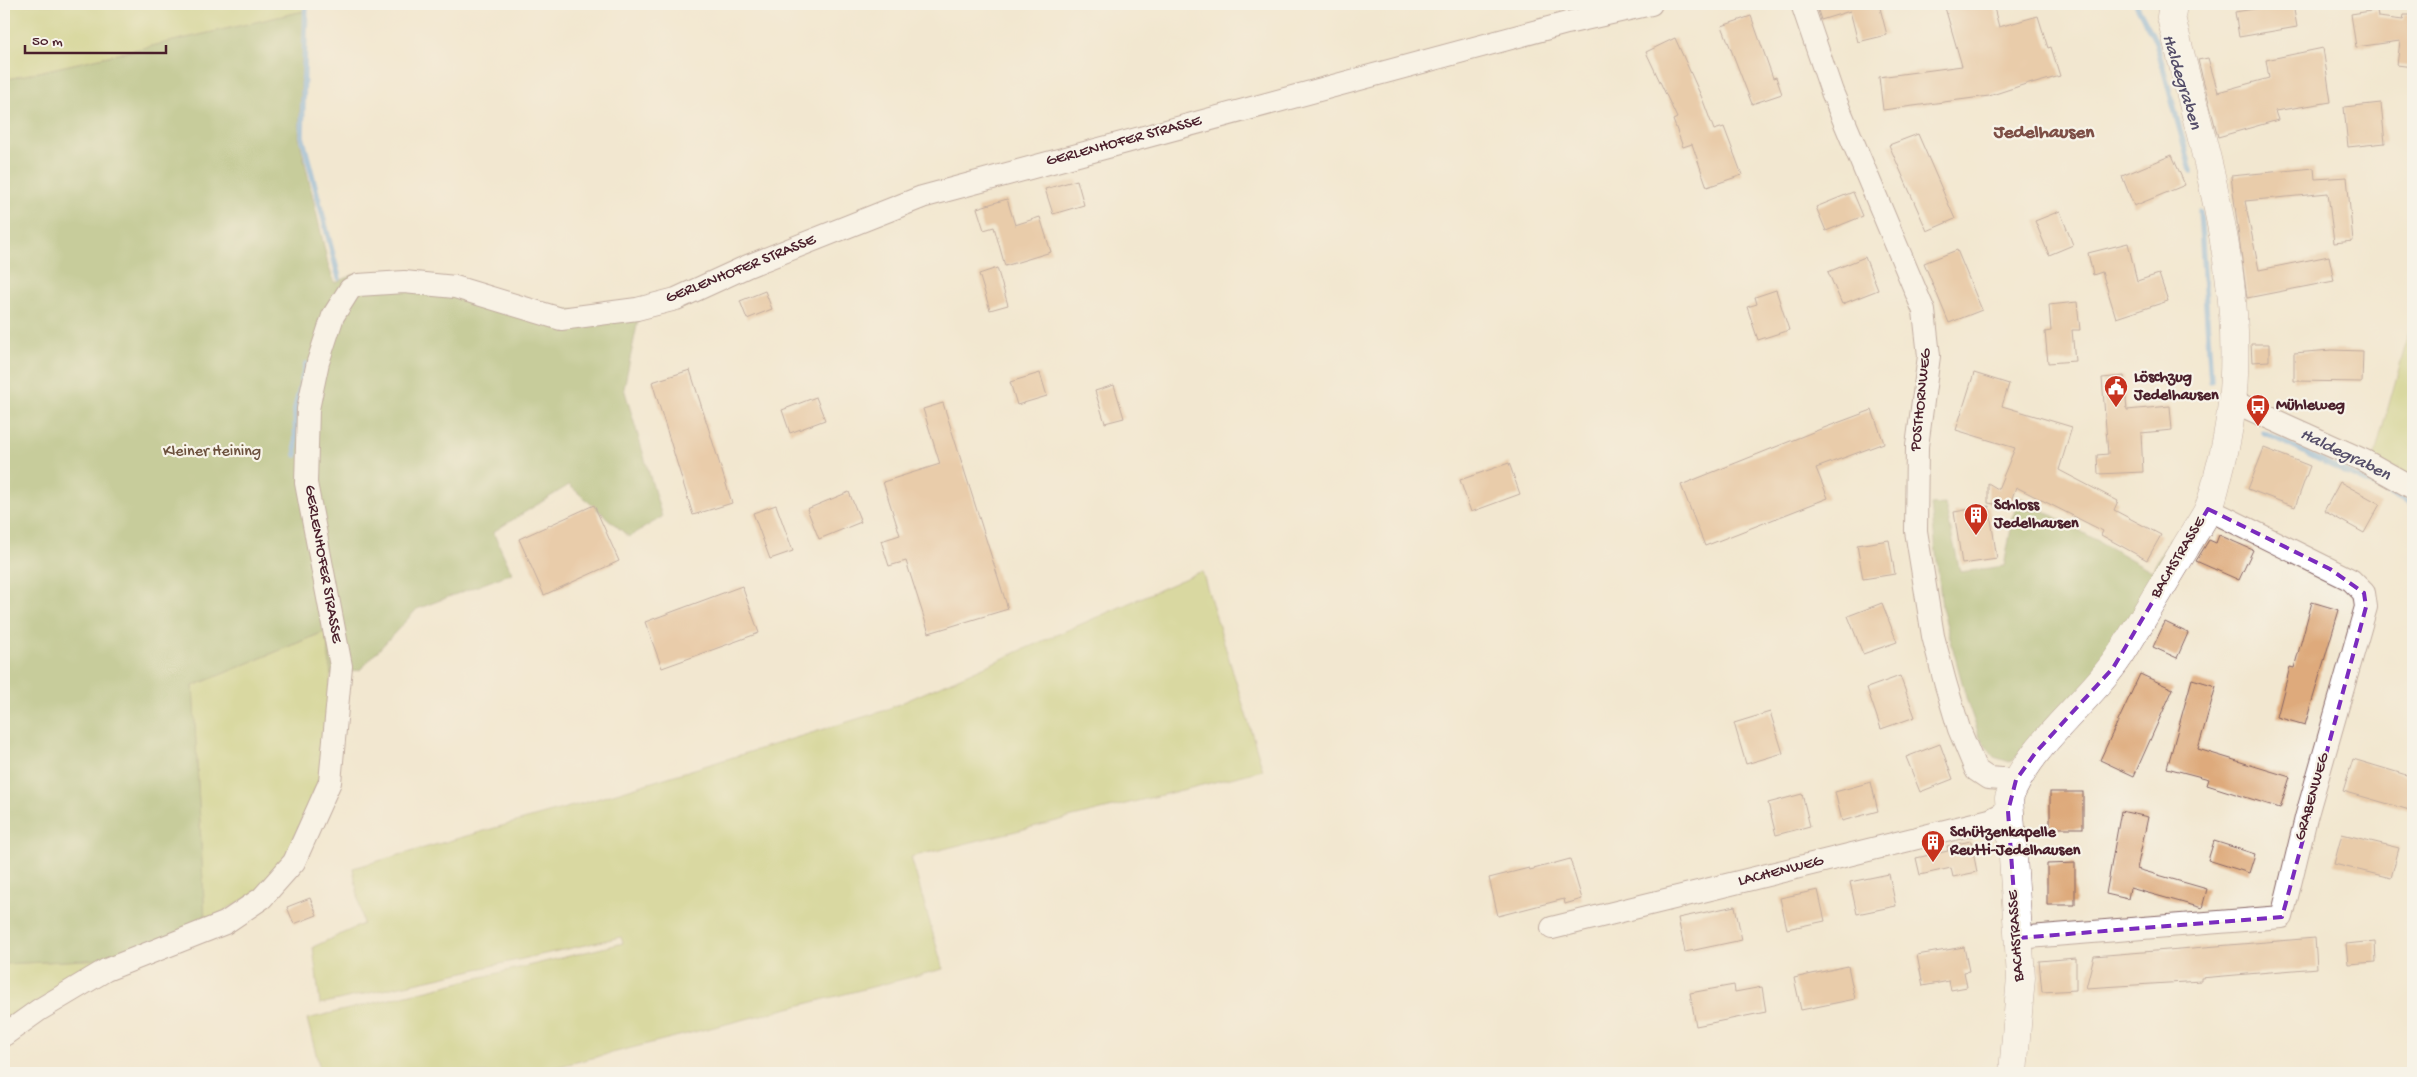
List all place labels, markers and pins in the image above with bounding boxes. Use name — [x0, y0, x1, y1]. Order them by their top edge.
place label: Löschzug Jedelhausen — [2133, 369, 2219, 406]
public building icon: Löschzug Jedelhausen — [2103, 374, 2129, 408]
bus stop icon: Mühleweg — [2245, 393, 2271, 427]
place label: Mühleweg — [2276, 397, 2345, 416]
place label: Schloss Jedelhausen — [1993, 497, 2079, 534]
building icon: Schloss Jedelhausen — [1963, 502, 1989, 536]
place label: Schützenkapelle Reutti-Jedelhausen — [1949, 824, 2081, 861]
building icon: Schützenkapelle Reutti-Jedelhausen — [1920, 829, 1946, 863]

